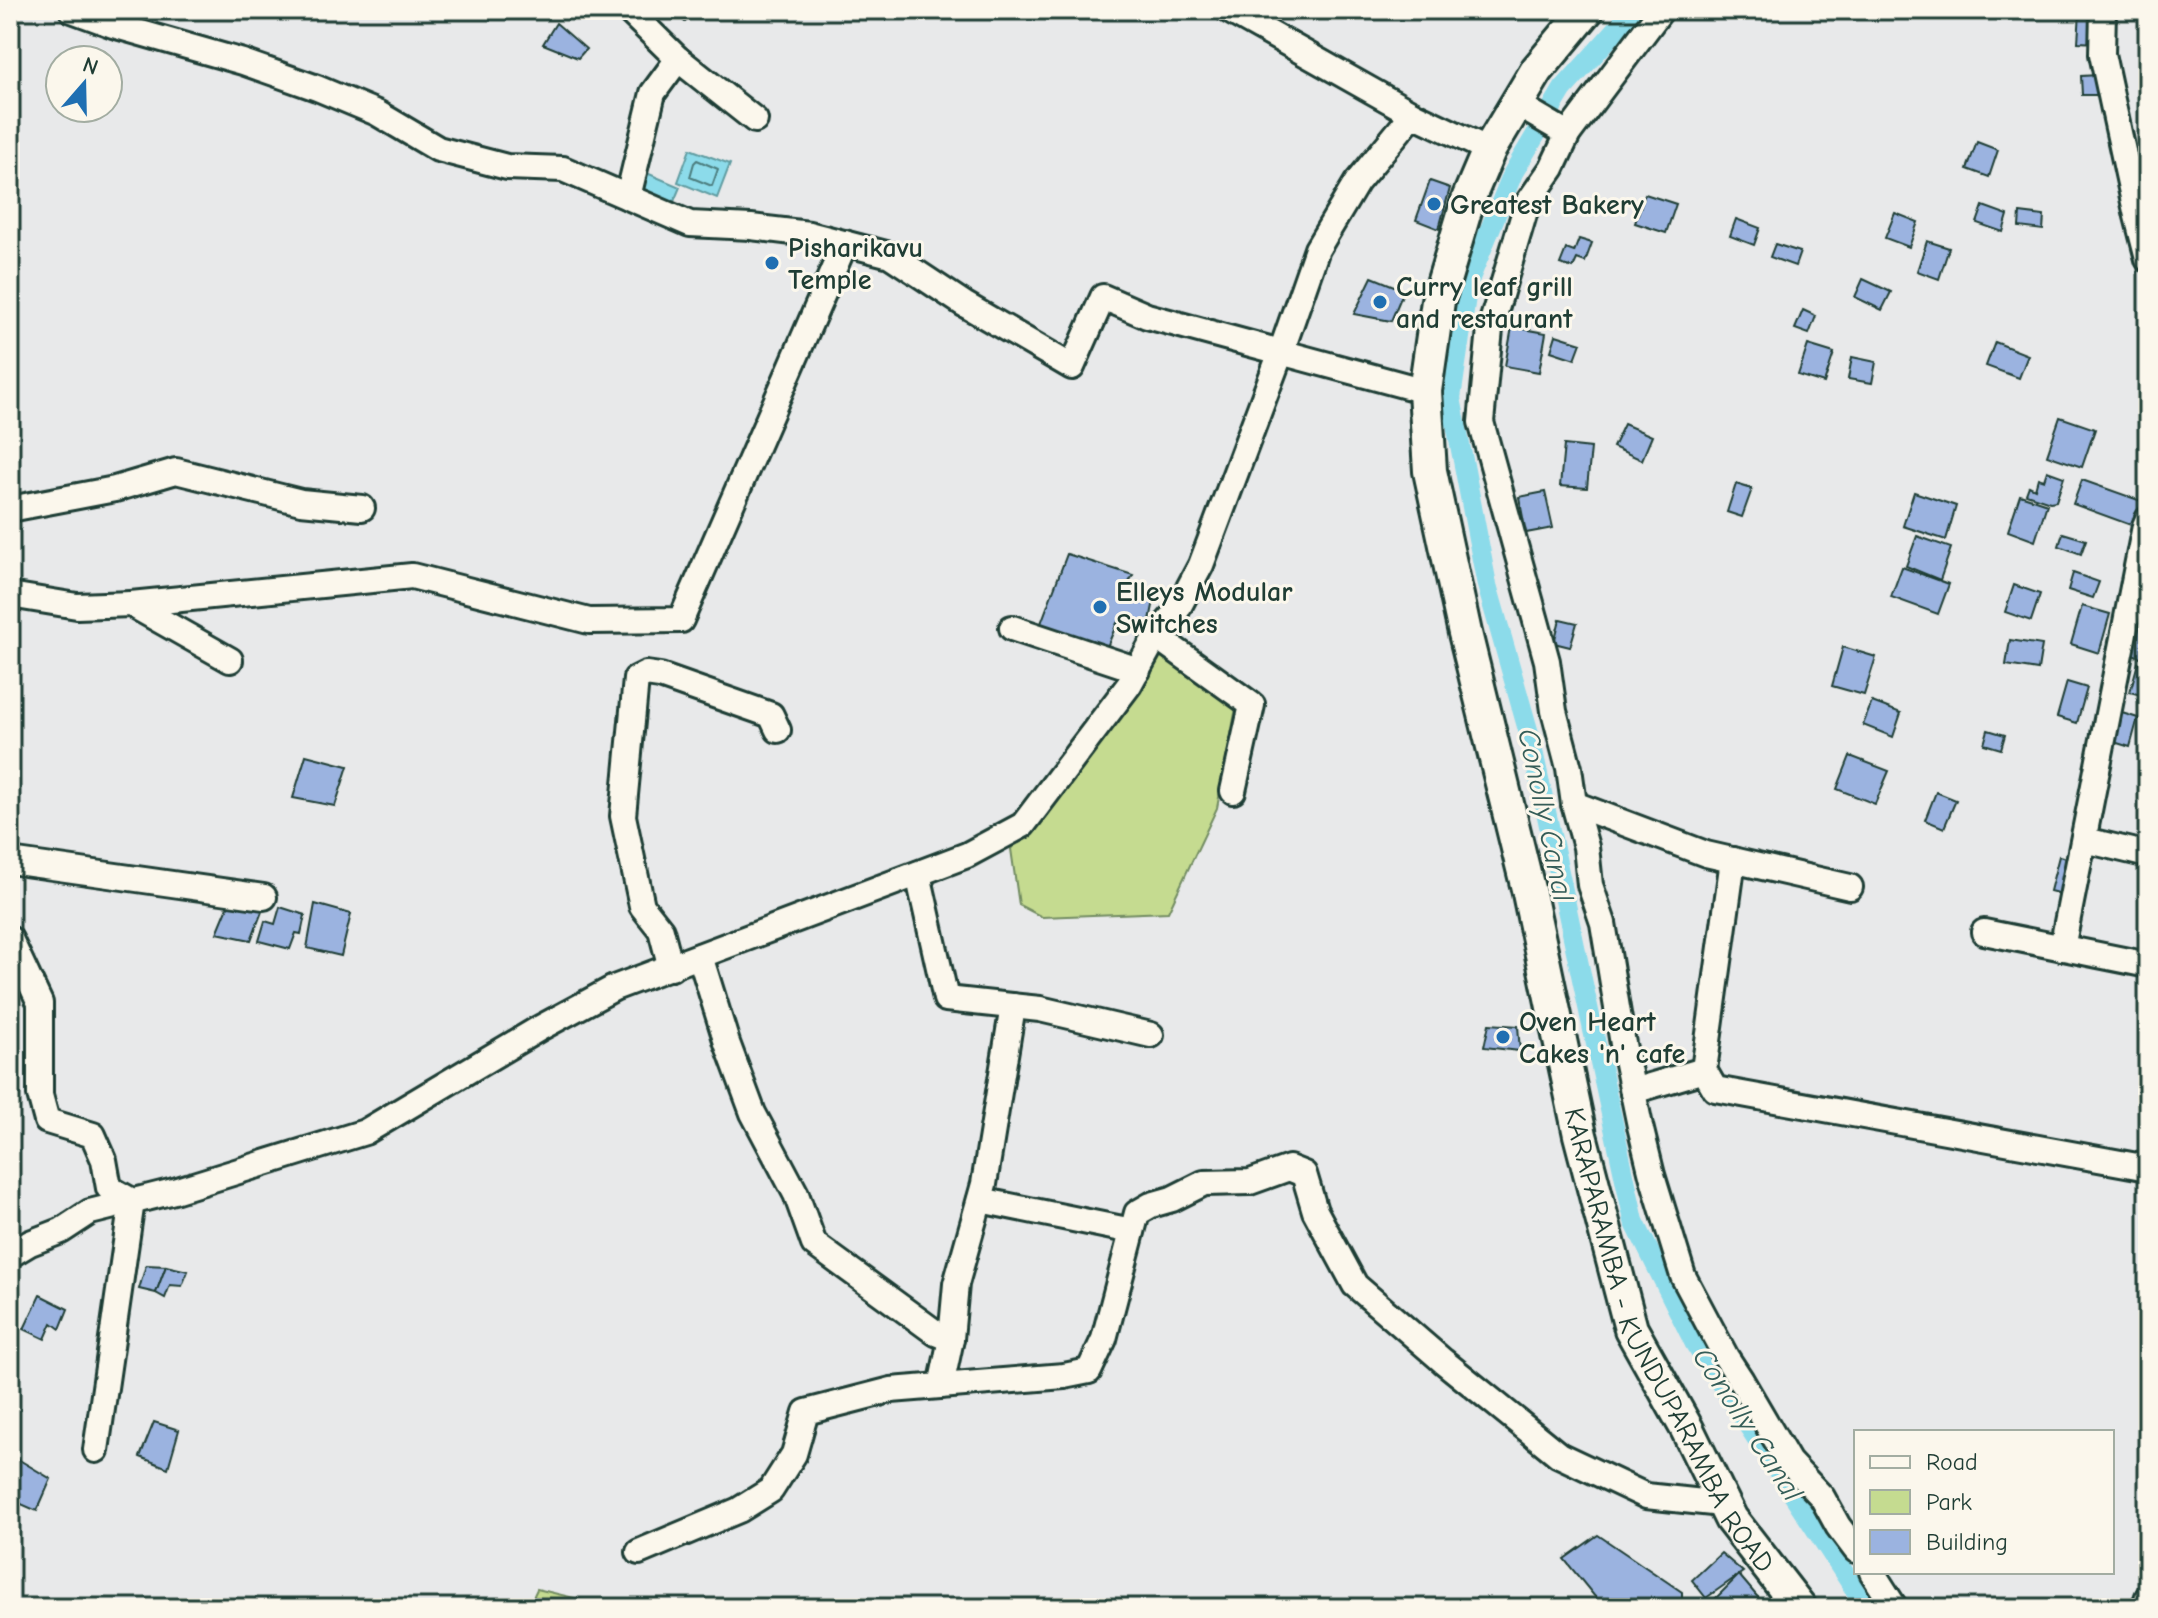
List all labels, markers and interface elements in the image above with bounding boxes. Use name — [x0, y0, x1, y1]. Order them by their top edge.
north arrow — [44, 44, 124, 124]
text: N — [79, 51, 102, 81]
place label: Greatest Bakery — [1450, 189, 1644, 221]
marker: Greatest Bakery — [1425, 195, 1443, 213]
place label: Pisharikavu Temple — [788, 232, 923, 296]
marker: Pisharikavu Temple — [763, 254, 781, 272]
place label: Curry leaf grill and restaurant — [1396, 271, 1573, 335]
marker: Curry leaf grill and restaurant — [1371, 293, 1389, 311]
place label: Elleys Modular Switches — [1116, 576, 1293, 640]
marker: Elleys Modular Switches — [1091, 598, 1109, 616]
water label: Conolly Canal — [1510, 725, 1581, 905]
place label: Oven Heart Cakes 'n' cafe — [1519, 1006, 1685, 1070]
marker: Oven Heart Cakes 'n' cafe — [1494, 1028, 1512, 1046]
street label: KARAPARAMBA - KUNDUPARAMBA ROAD — [1558, 1105, 1781, 1579]
water label: Conolly Canal — [1685, 1341, 1810, 1508]
legend — [1854, 1430, 2114, 1574]
text: Road — [1926, 1448, 1978, 1476]
text: Park — [1926, 1488, 1972, 1516]
text: Building — [1926, 1528, 2008, 1556]

